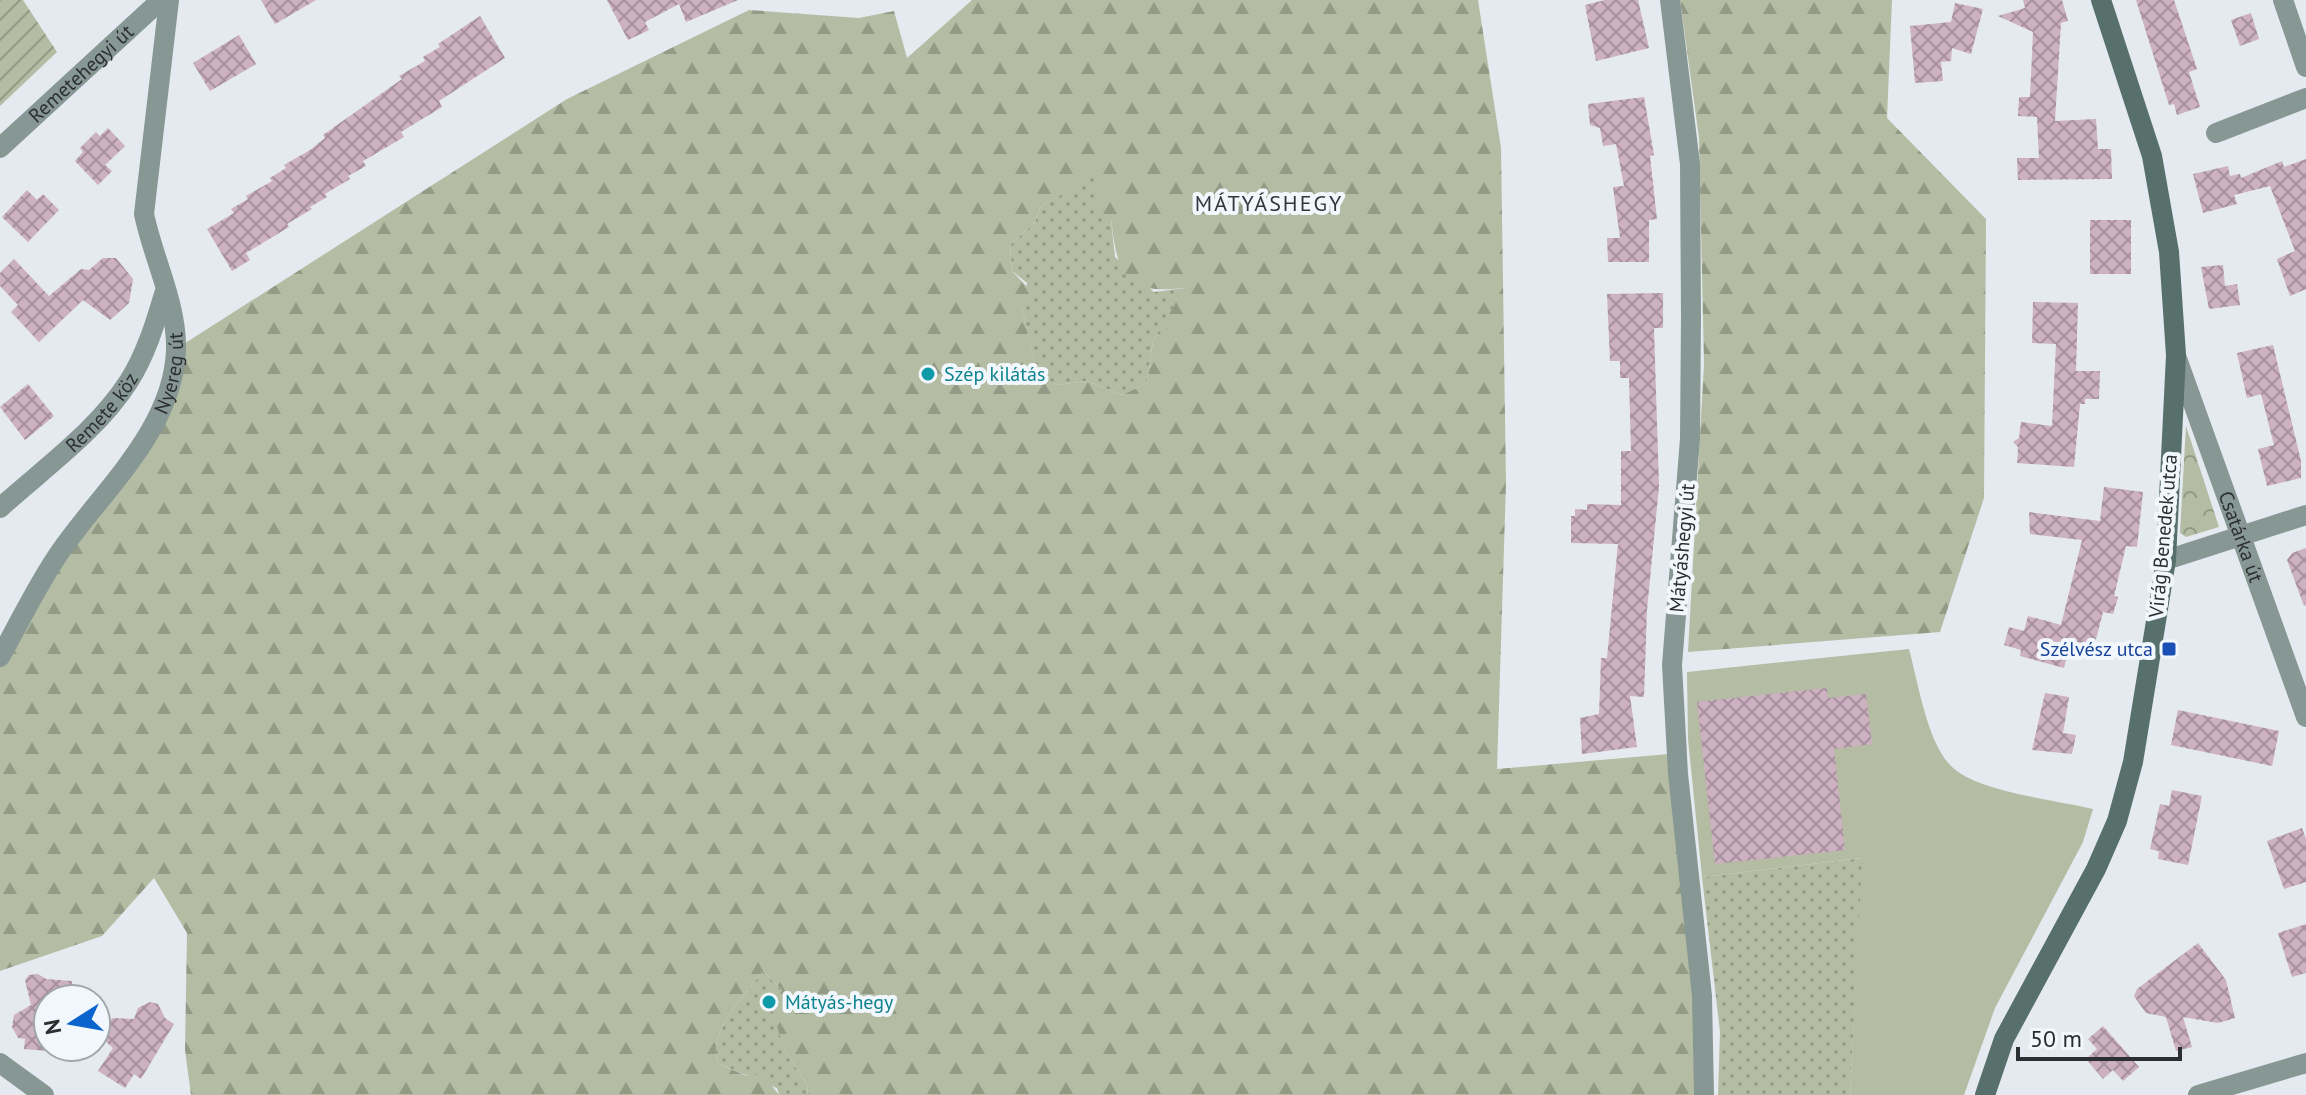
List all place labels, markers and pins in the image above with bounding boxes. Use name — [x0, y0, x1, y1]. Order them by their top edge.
place label: Szép kilátás — [944, 361, 1045, 387]
marker: Szép kilátás — [919, 365, 937, 383]
place label: Szélvész utca — [2040, 636, 2153, 662]
marker: Szélvész utca — [2160, 640, 2178, 658]
place label: Mátyás-hegy — [785, 989, 894, 1015]
marker: Mátyás-hegy — [760, 993, 778, 1011]

